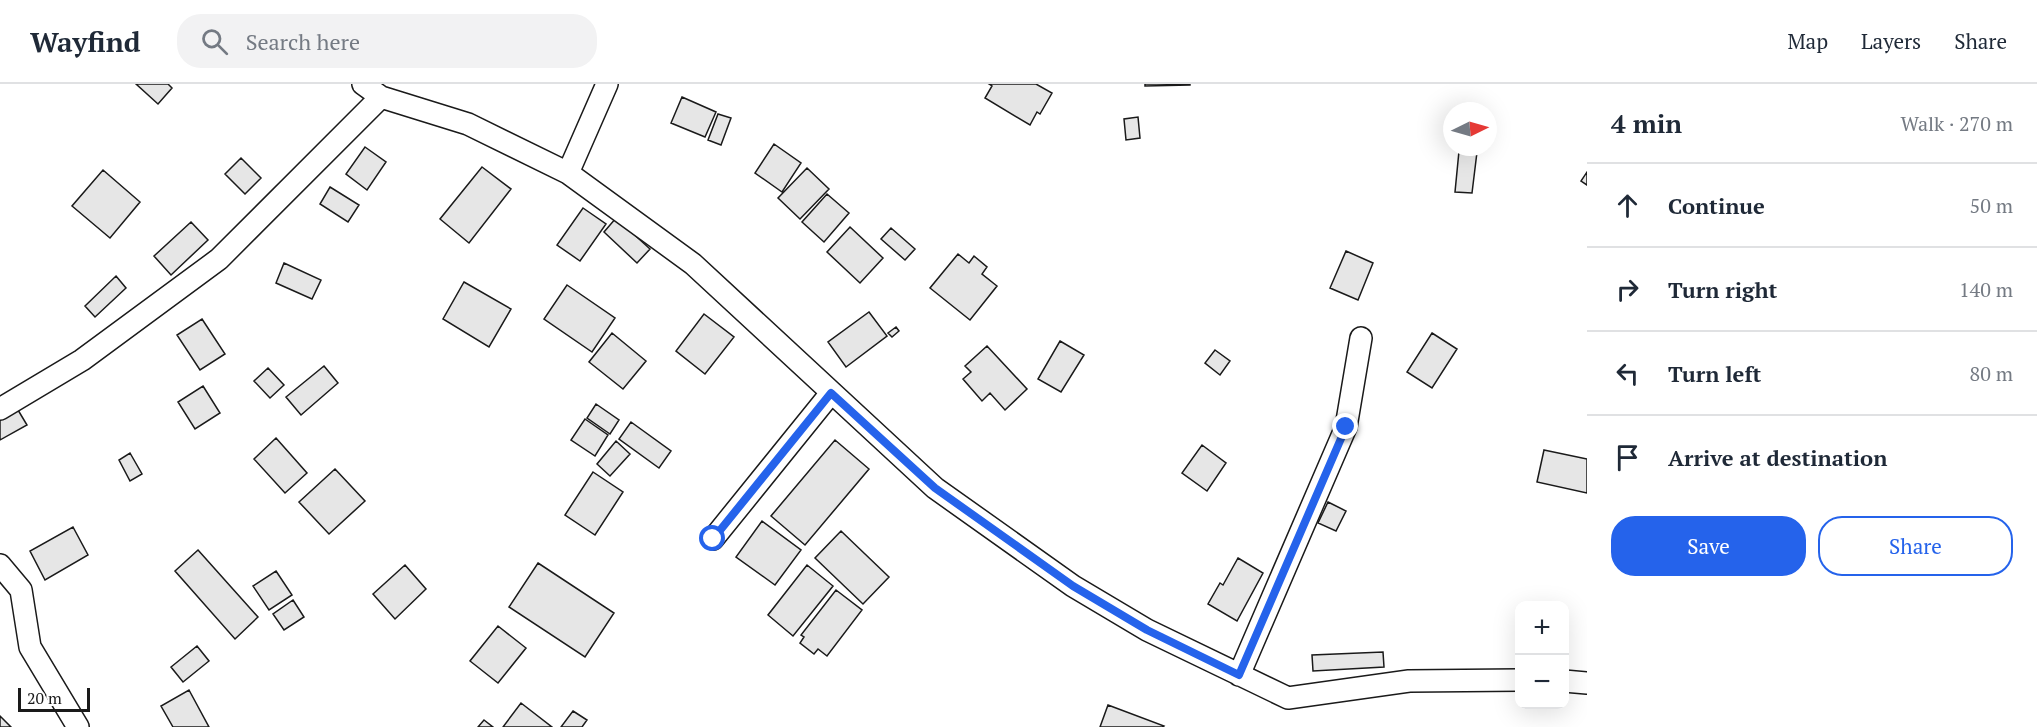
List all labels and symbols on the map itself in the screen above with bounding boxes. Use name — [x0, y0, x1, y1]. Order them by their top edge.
north arrow — [1443, 102, 1497, 156]
route end — [1332, 413, 1358, 439]
route start — [699, 525, 725, 551]
scale bar — [18, 685, 90, 712]

